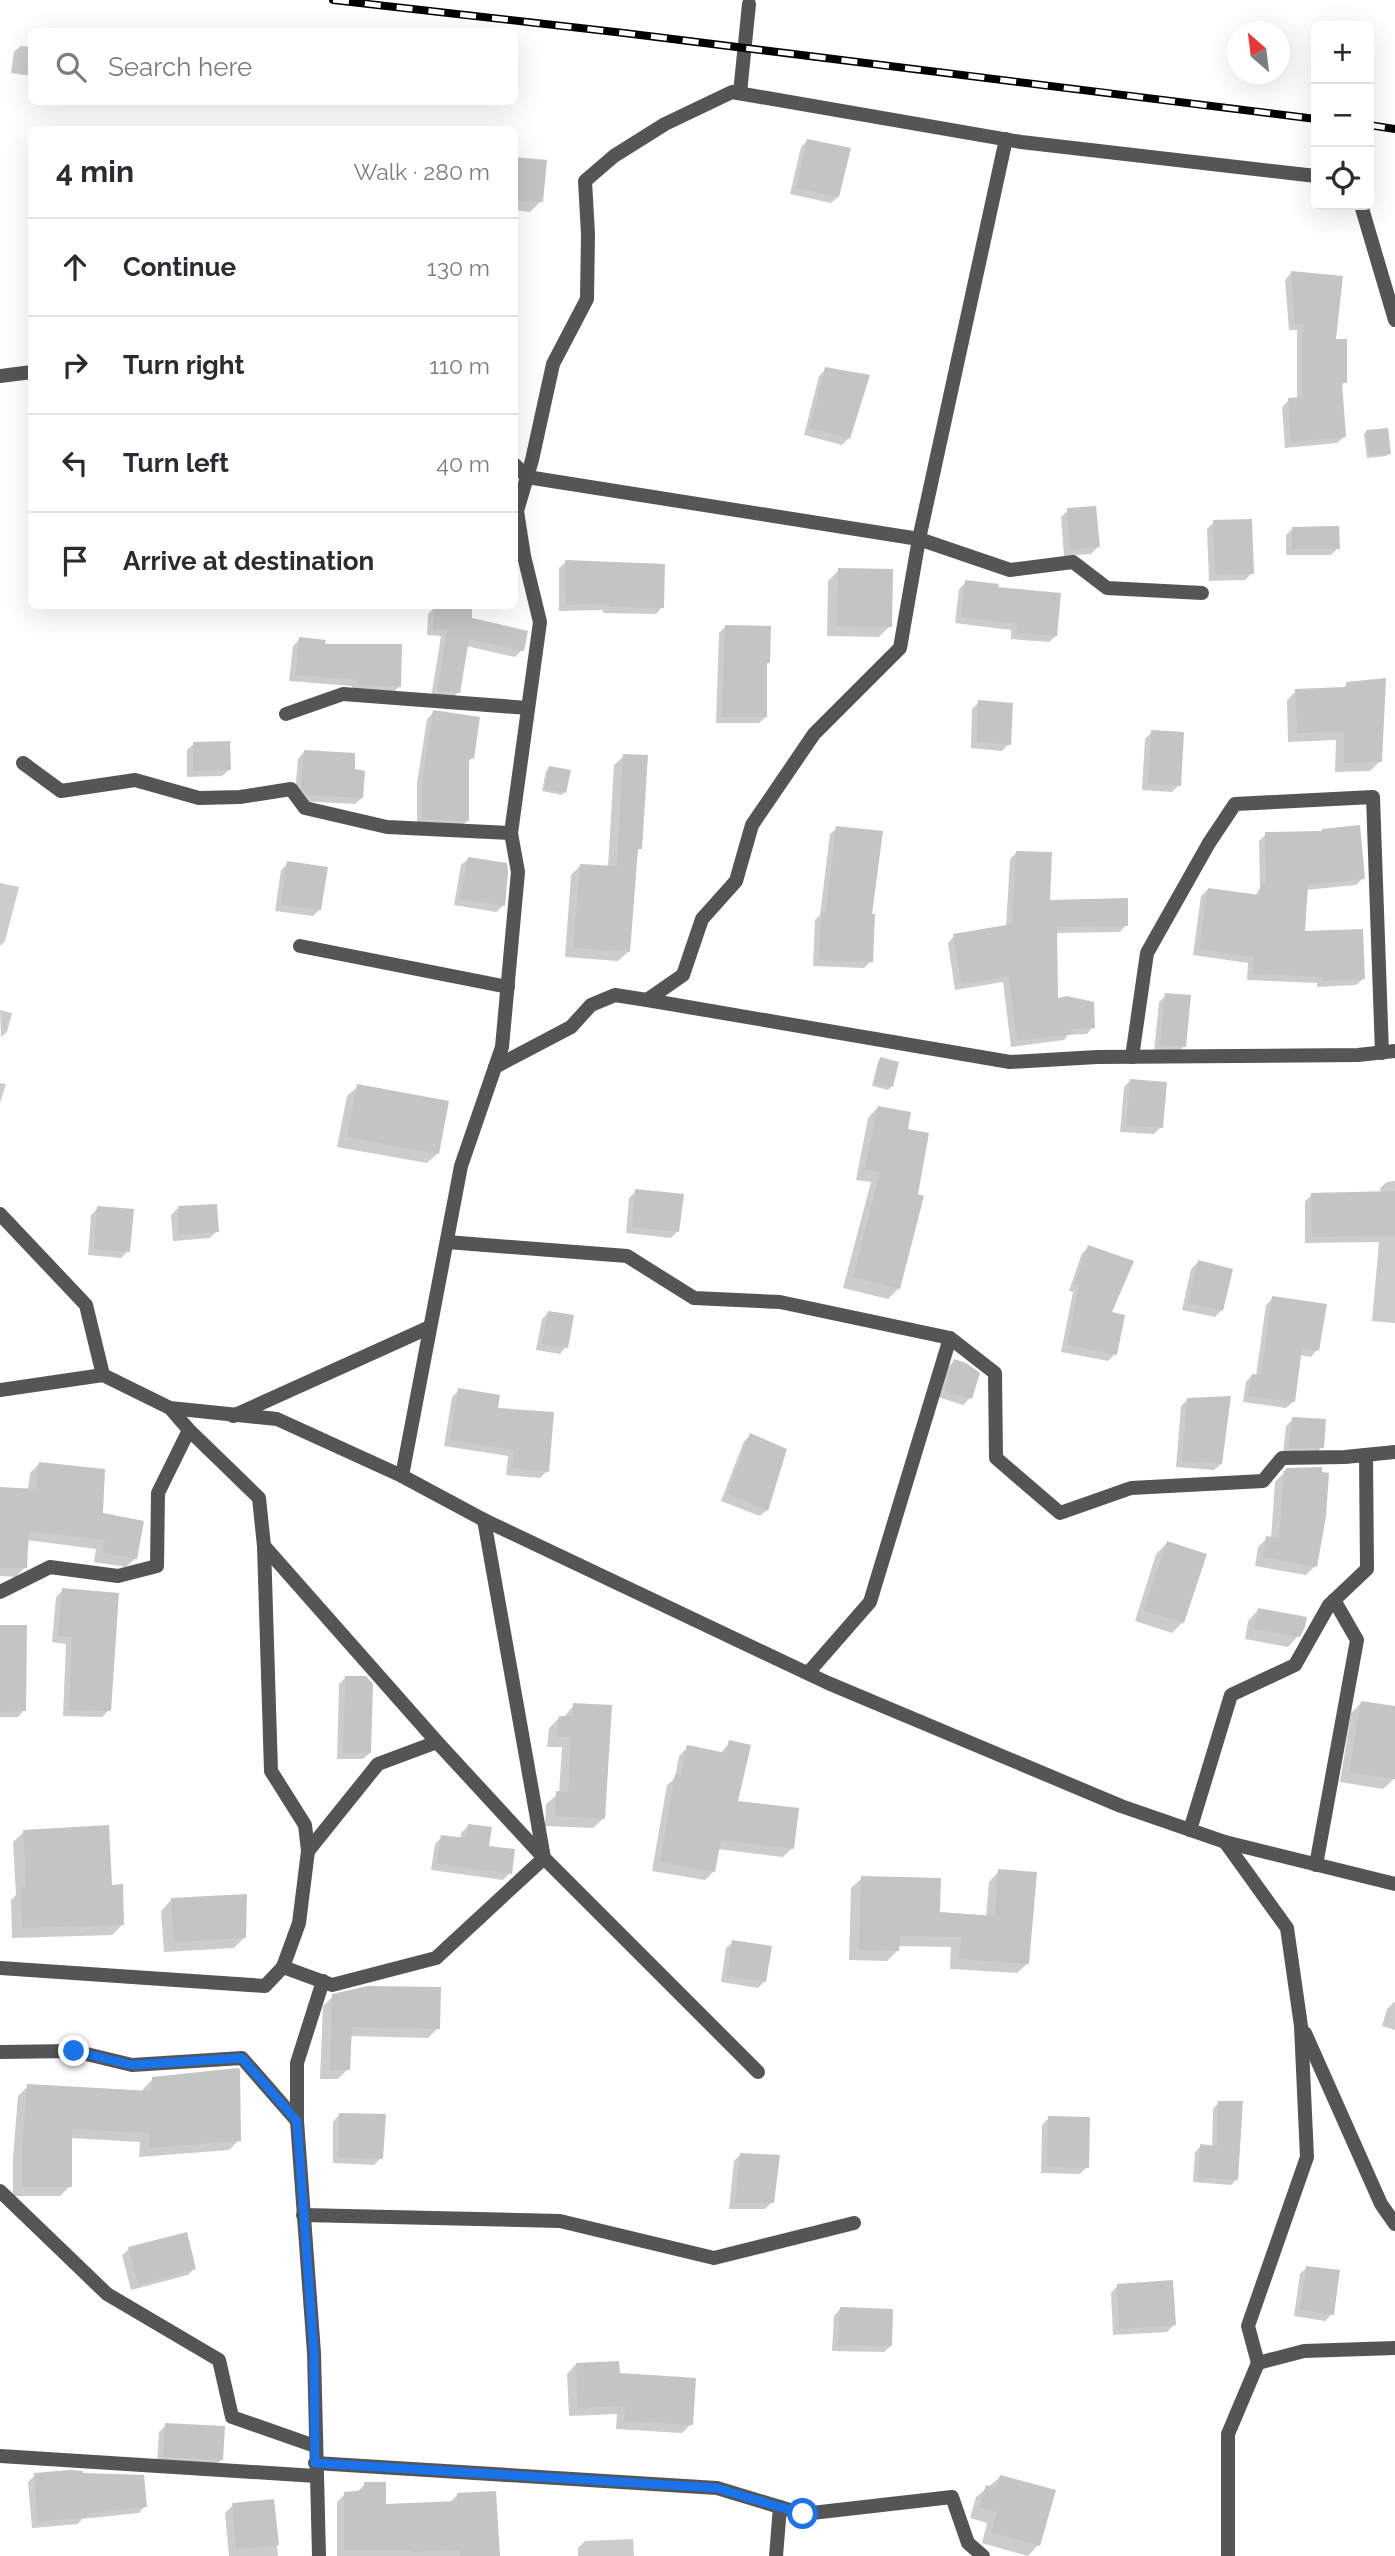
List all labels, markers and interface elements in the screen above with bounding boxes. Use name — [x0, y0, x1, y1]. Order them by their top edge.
north arrow — [1227, 21, 1290, 84]
map controls — [1311, 21, 1374, 210]
button: + — [1311, 21, 1374, 84]
search box — [28, 28, 518, 105]
icon: search — [52, 48, 90, 86]
text: Search here — [108, 52, 252, 82]
button: − — [1311, 84, 1374, 147]
button: locate — [1311, 147, 1374, 210]
text: 4 min — [56, 154, 134, 189]
text: Walk · 280 m — [353, 158, 490, 185]
icon: ahead — [56, 248, 94, 286]
text: Continue — [123, 252, 236, 282]
text: 130 m — [427, 254, 490, 281]
icon: right — [56, 346, 94, 384]
text: Turn right — [123, 350, 244, 380]
text: 110 m — [429, 352, 490, 379]
icon: left — [56, 444, 94, 482]
text: Turn left — [123, 448, 229, 478]
text: 40 m — [436, 450, 490, 477]
icon: arrive — [56, 542, 94, 580]
text: Arrive at destination — [123, 546, 374, 576]
route end — [58, 2035, 89, 2066]
route start — [787, 2498, 818, 2529]

